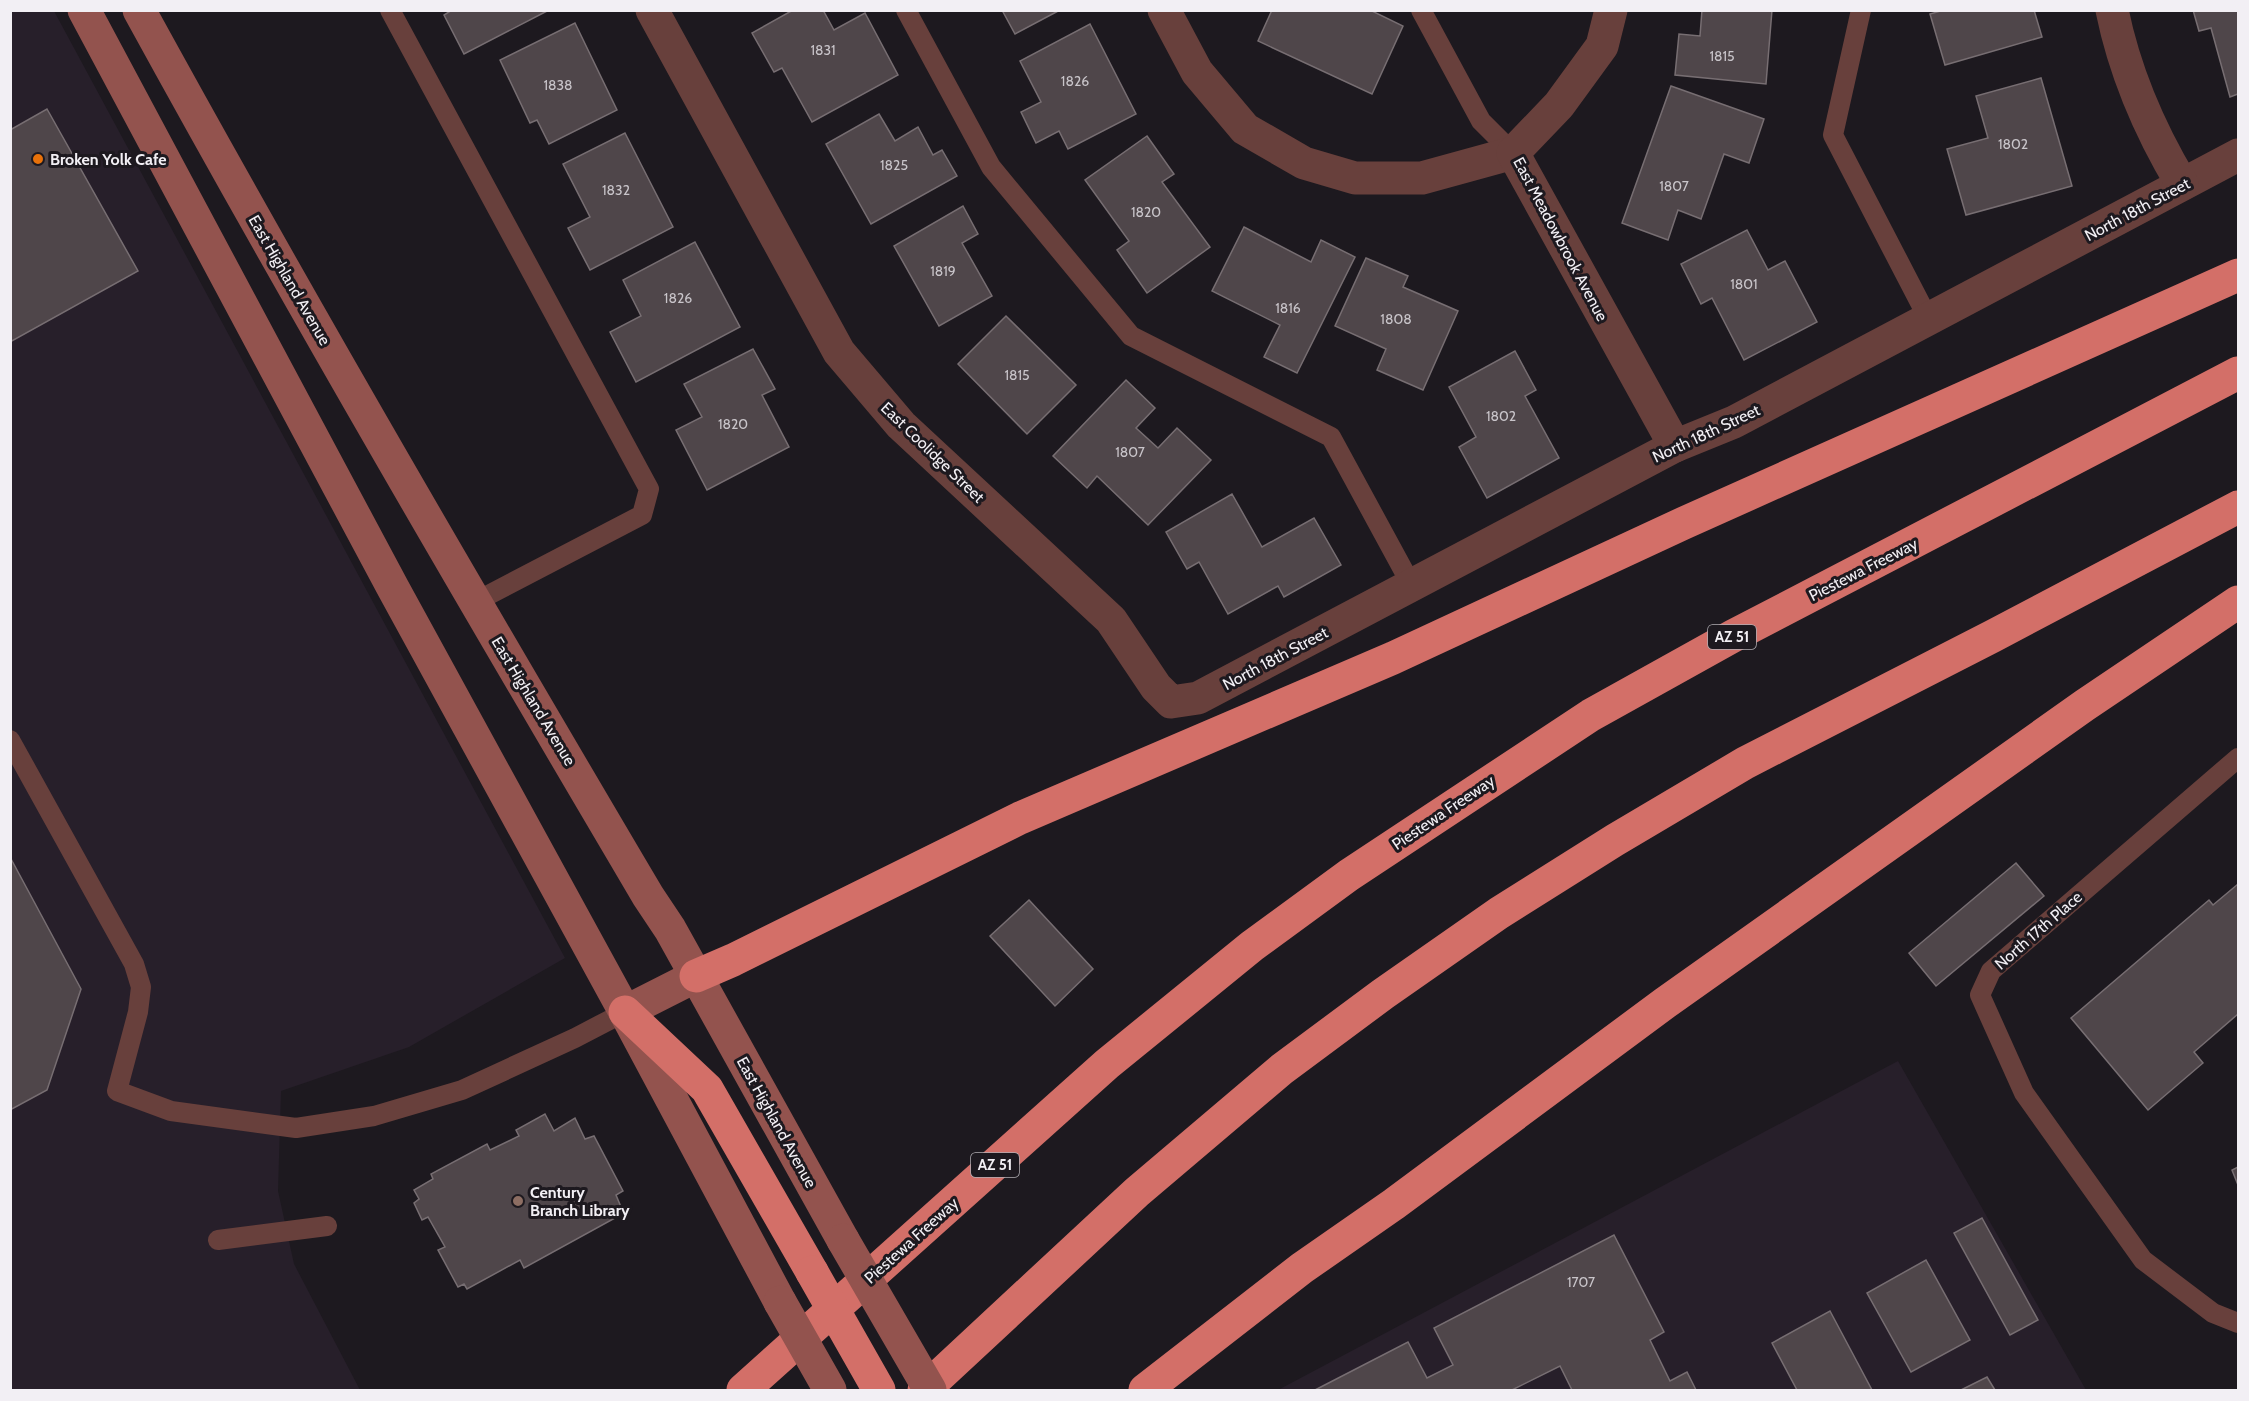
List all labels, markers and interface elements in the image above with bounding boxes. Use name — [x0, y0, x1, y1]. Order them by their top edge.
house number: 1831 — [810, 41, 836, 59]
house number: 1815 — [1709, 47, 1735, 65]
house number: 1826 — [1061, 72, 1089, 90]
house number: 1838 — [543, 76, 573, 94]
house number: 1802 — [1998, 135, 2028, 153]
place label: Broken Yolk Cafe — [50, 150, 167, 169]
marker: Broken Yolk Cafe — [31, 152, 45, 166]
street label: East Meadowbrook Avenue — [1509, 154, 1612, 324]
house number: 1825 — [880, 156, 908, 174]
street label: North 18th Street — [2081, 173, 2194, 245]
house number: 1807 — [1659, 177, 1689, 195]
house number: 1832 — [602, 181, 630, 199]
house number: 1820 — [1131, 203, 1161, 221]
street label: East Highland Avenue — [245, 212, 335, 349]
house number: 1819 — [930, 262, 956, 280]
house number: 1801 — [1730, 275, 1758, 293]
house number: 1826 — [664, 289, 692, 307]
house number: 1816 — [1275, 299, 1301, 317]
house number: 1808 — [1380, 310, 1412, 328]
house number: 1815 — [1004, 366, 1030, 384]
street label: East Coolidge Street — [877, 398, 989, 507]
street label: North 18th Street — [1650, 400, 1763, 467]
house number: 1802 — [1486, 407, 1516, 425]
house number: 1820 — [718, 415, 748, 433]
house number: 1807 — [1115, 443, 1145, 461]
street label: Piestewa Freeway — [1806, 534, 1921, 605]
street label: North 18th Street — [1219, 622, 1332, 694]
road number: AZ 51 — [1708, 625, 1756, 649]
street label: East Highland Avenue — [488, 633, 580, 769]
street label: Piestewa Freeway — [1388, 771, 1498, 854]
street label: North 17th Place — [1991, 887, 2086, 973]
street label: East Highland Avenue — [733, 1053, 820, 1191]
road number: AZ 51 — [971, 1153, 1019, 1177]
place label: Century Branch Library — [530, 1183, 630, 1220]
street label: Piestewa Freeway — [861, 1193, 962, 1287]
marker: Century Branch Library — [511, 1194, 525, 1208]
house number: 1707 — [1567, 1273, 1595, 1291]

